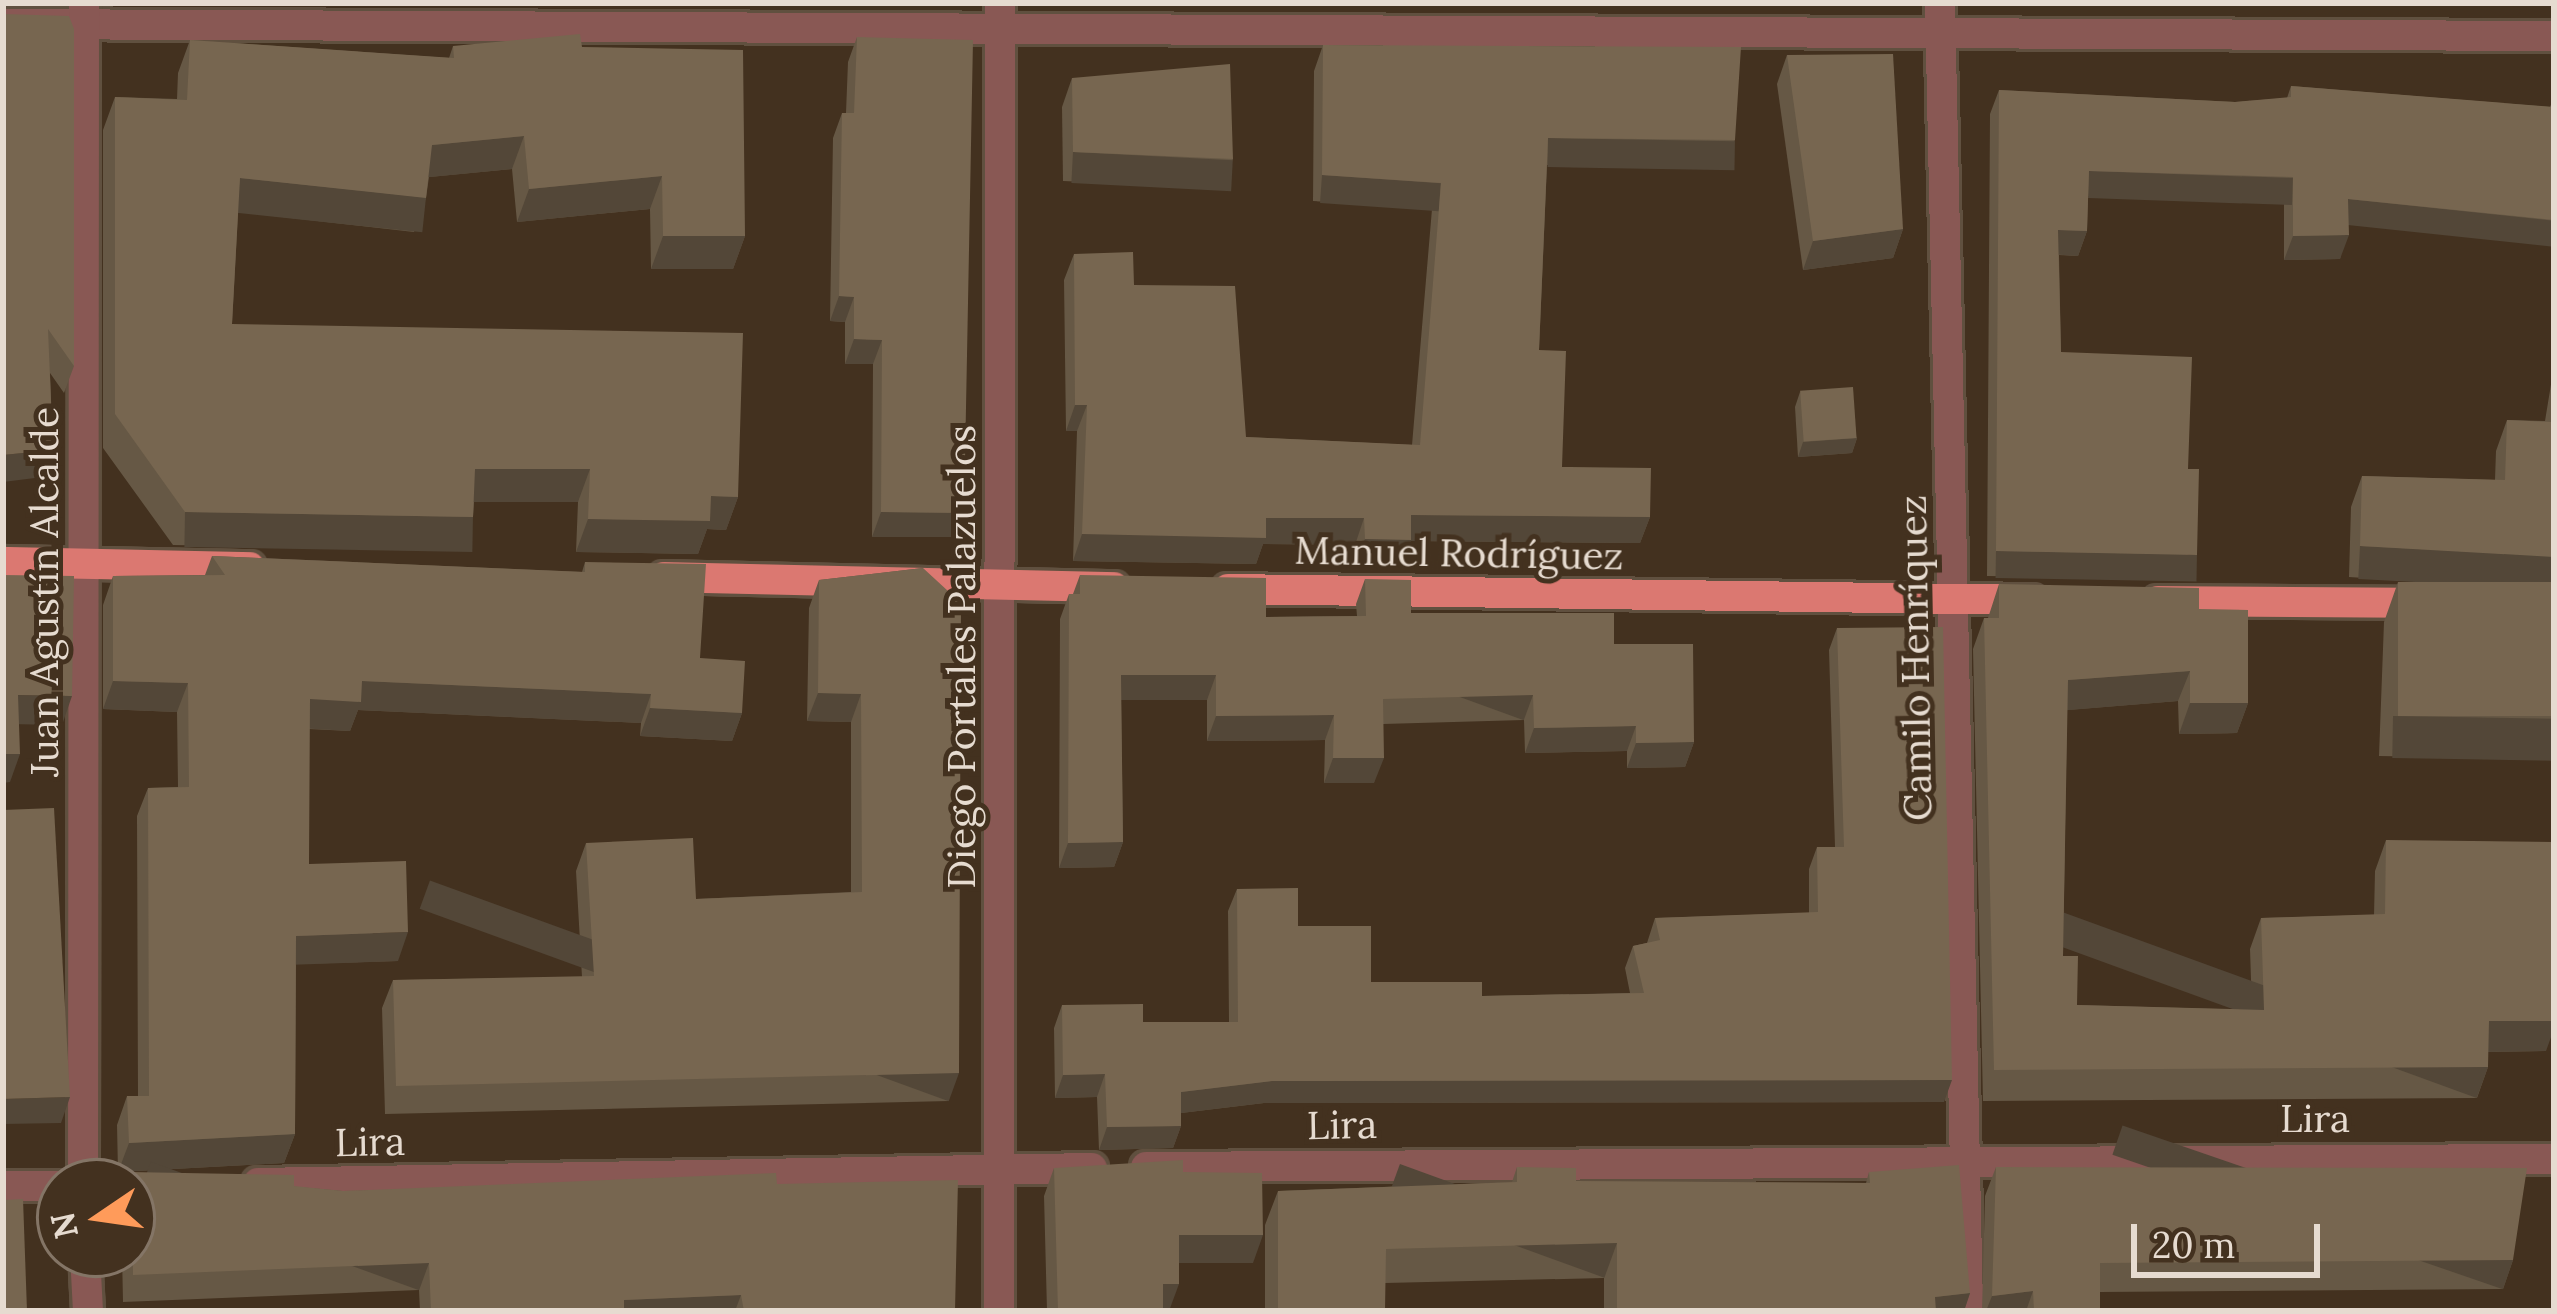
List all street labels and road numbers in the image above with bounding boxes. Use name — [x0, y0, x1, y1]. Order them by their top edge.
street label: Juan Agustín Alcalde — [21, 407, 67, 777]
street label: Diego Portales Palazuelos — [938, 425, 984, 889]
street label: Camilo Henríquez — [1889, 495, 1941, 821]
street label: Manuel Rodríguez — [1294, 527, 1624, 579]
street label: Lira — [2280, 1095, 2350, 1141]
street label: Lira — [1306, 1101, 1378, 1149]
street label: Lira — [334, 1118, 406, 1166]

